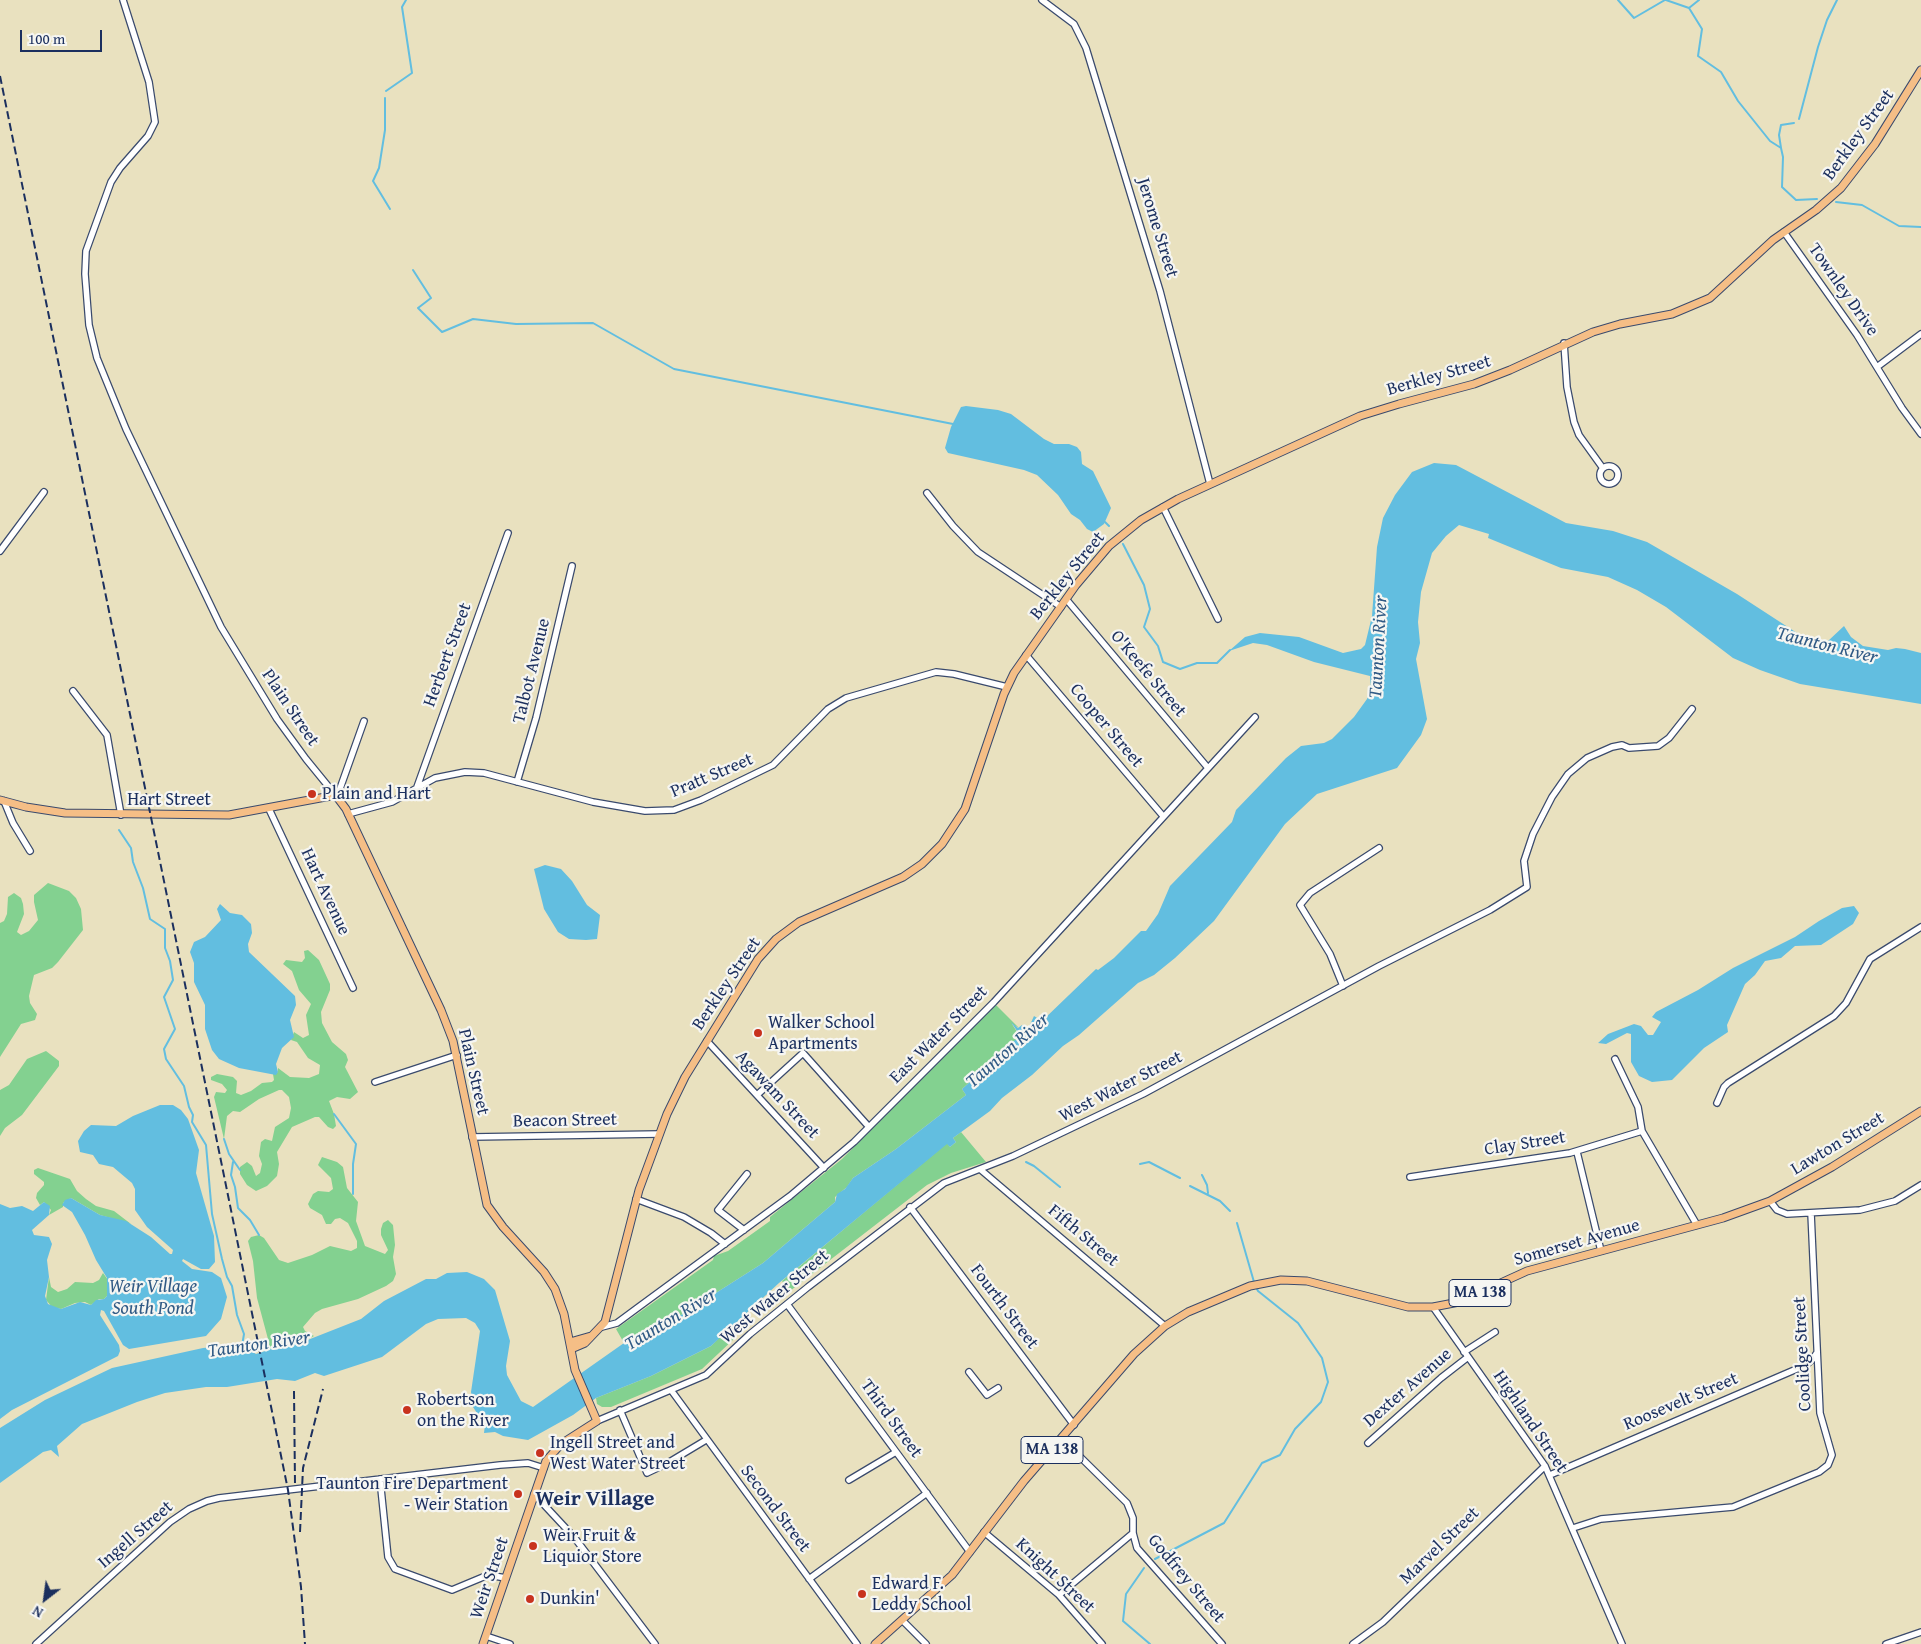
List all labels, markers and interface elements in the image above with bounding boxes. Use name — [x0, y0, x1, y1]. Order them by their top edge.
scale bar — [22, 20, 105, 52]
text: 100 m — [28, 28, 65, 49]
street label: Berkley Street — [1819, 85, 1899, 185]
street label: Jerome Street — [1132, 176, 1182, 280]
street label: Townley Drive — [1803, 240, 1883, 340]
street label: Berkley Street — [1385, 351, 1493, 401]
street label: Berkley Street — [1026, 528, 1110, 624]
water label: Taunton River — [1365, 595, 1393, 699]
street label: Herbert Street — [419, 600, 477, 710]
street label: Talbot Avenue — [509, 616, 555, 726]
water label: Taunton River — [1774, 622, 1880, 670]
street label: O'Keefe Street — [1105, 626, 1191, 722]
street label: Plain Street — [256, 666, 324, 750]
street label: Cooper Street — [1065, 680, 1147, 772]
street label: Pratt Street — [667, 749, 757, 803]
place label: Plain and Hart — [322, 783, 431, 805]
marker: Plain and Hart — [306, 788, 318, 800]
street label: Hart Street — [127, 789, 211, 811]
street label: Hart Avenue — [295, 845, 355, 939]
street label: Berkley Street — [688, 934, 766, 1034]
street label: East Water Street — [885, 981, 993, 1089]
water label: Taunton River — [962, 1009, 1054, 1093]
place label: Walker School Apartments — [768, 1012, 875, 1054]
street label: Plain Street — [453, 1027, 493, 1117]
marker: Walker School Apartments — [752, 1027, 764, 1039]
street label: Agawam Street — [730, 1046, 824, 1144]
street label: West Water Street — [1056, 1047, 1186, 1127]
street label: Lawton Street — [1787, 1108, 1889, 1180]
street label: Beacon Street — [513, 1109, 617, 1133]
street label: Clay Street — [1483, 1127, 1567, 1161]
street label: Fifth Street — [1043, 1200, 1123, 1272]
street label: Somerset Avenue — [1512, 1215, 1642, 1271]
street label: West Water Street — [716, 1245, 834, 1349]
street label: Fourth Street — [965, 1260, 1043, 1354]
water label: Weir Village South Pond — [109, 1276, 197, 1320]
road number: MA 138 — [1449, 1280, 1511, 1306]
water label: Taunton River — [621, 1284, 721, 1356]
street label: Coolidge Street — [1789, 1296, 1817, 1412]
water label: Taunton River — [206, 1327, 312, 1363]
street label: Dexter Avenue — [1359, 1344, 1457, 1432]
street label: Highland Street — [1488, 1367, 1572, 1477]
street label: Roosevelt Street — [1621, 1368, 1741, 1436]
street label: Third Street — [855, 1376, 927, 1462]
place label: Robertson on the River — [417, 1389, 509, 1432]
marker: Robertson on the River — [401, 1404, 413, 1416]
place label: Ingell Street and West Water Street — [550, 1432, 685, 1475]
road number: MA 138 — [1021, 1436, 1083, 1464]
marker: Ingell Street and West Water Street — [534, 1447, 546, 1459]
street label: Second Street — [735, 1461, 815, 1557]
place label: Taunton Fire Department - Weir Station — [316, 1473, 508, 1516]
district label: Weir Village — [535, 1486, 655, 1512]
marker: Taunton Fire Department - Weir Station — [512, 1488, 524, 1500]
street label: Ingell Street — [94, 1496, 178, 1574]
street label: Marvel Street — [1396, 1503, 1484, 1589]
place label: Weir Fruit & Liquior Store — [543, 1525, 642, 1568]
street label: Godfrey Street — [1143, 1530, 1229, 1628]
street label: Weir Street — [466, 1534, 514, 1622]
street label: Knight Street — [1011, 1534, 1099, 1618]
marker: Weir Fruit & Liquior Store — [527, 1540, 539, 1552]
place label: Edward F. Leddy School — [872, 1573, 971, 1616]
north arrow — [20, 1574, 70, 1624]
place label: Dunkin' — [540, 1588, 600, 1610]
marker: Edward F. Leddy School — [856, 1588, 868, 1600]
marker: Dunkin' — [524, 1593, 536, 1605]
text: N — [28, 1601, 47, 1623]

